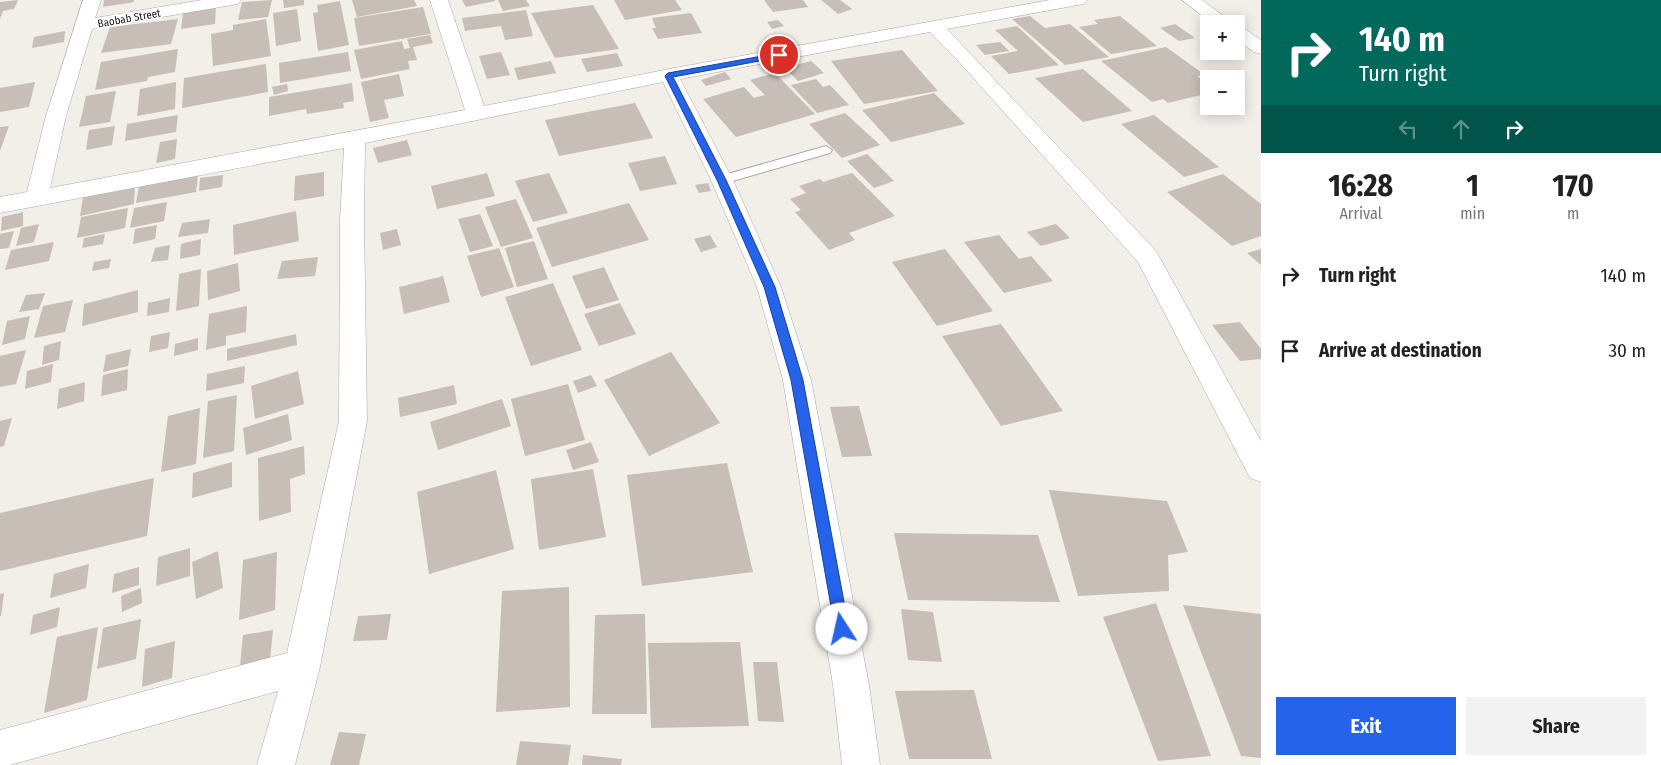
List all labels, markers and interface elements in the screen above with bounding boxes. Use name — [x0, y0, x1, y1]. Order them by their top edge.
street label: Baobab Street — [97, 6, 162, 30]
map controls — [1200, 15, 1245, 115]
button: + — [1200, 15, 1245, 60]
text: 140 m — [1359, 18, 1445, 60]
icon: right — [1276, 20, 1341, 85]
pin — [758, 34, 800, 76]
icon: arrive — [765, 41, 793, 69]
text: Turn right — [1359, 60, 1447, 87]
button: − — [1200, 70, 1245, 115]
icon: left — [1394, 115, 1422, 143]
icon: ahead — [1447, 115, 1475, 143]
icon: right — [1500, 115, 1528, 143]
text: 16:28 — [1328, 168, 1393, 204]
text: 1 — [1466, 168, 1479, 204]
text: 170 — [1552, 168, 1594, 204]
text: Arrival — [1339, 204, 1382, 223]
text: min — [1460, 204, 1485, 223]
text: m — [1567, 204, 1579, 223]
icon: right — [1276, 262, 1304, 290]
text: Turn right — [1319, 264, 1396, 287]
text: 140 m — [1600, 264, 1646, 287]
icon: arrive — [1276, 337, 1304, 365]
text: Arrive at destination — [1319, 339, 1482, 362]
text: 30 m — [1608, 339, 1646, 362]
position arrow — [815, 602, 867, 654]
button: Exit — [1276, 697, 1456, 755]
button: Share — [1466, 697, 1646, 755]

